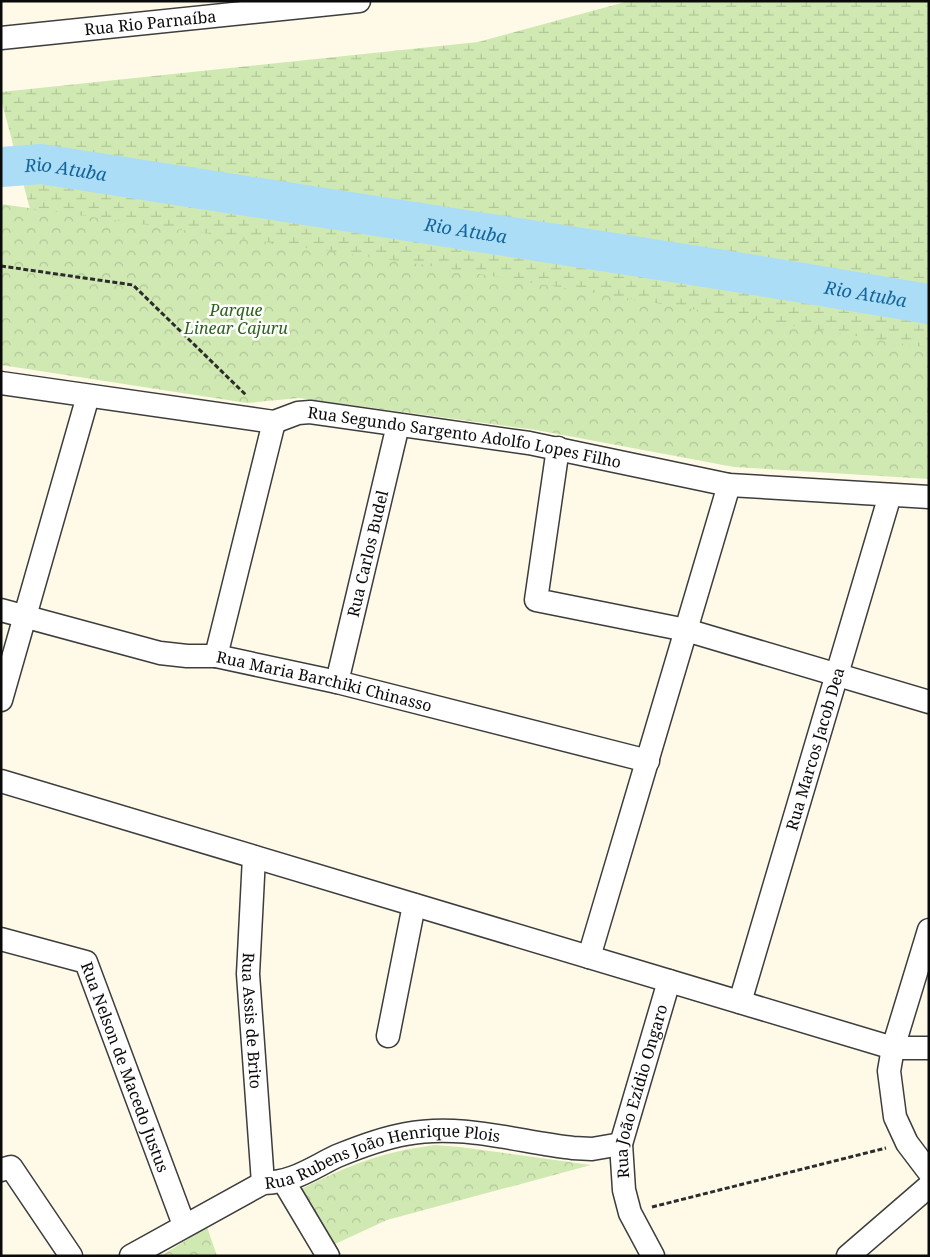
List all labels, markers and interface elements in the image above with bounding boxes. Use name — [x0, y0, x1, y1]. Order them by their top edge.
street label: Rua Rio Parnaíba — [83, 5, 217, 40]
water label: Rio Atuba — [22, 152, 109, 186]
water label: Rio Atuba — [422, 212, 509, 248]
water label: Rio Atuba — [822, 275, 909, 312]
park label: Parque Linear Cajuru — [183, 299, 288, 339]
street label: Rua Segundo Sargento Adolfo Lopes Filho — [306, 401, 623, 473]
street label: Rua Carlos Budel — [342, 488, 393, 619]
street label: Rua Maria Barchiki Chinasso — [214, 645, 434, 717]
street label: Rua Marcos Jacob Dea — [780, 665, 849, 833]
street label: Rua Assis de Brito — [237, 952, 267, 1090]
street label: Rua Nelson de Macedo Justus — [76, 959, 174, 1175]
street label: Rua João Ezídio Ongaro — [610, 1002, 673, 1179]
street label: Rua Rubens João Henrique Plois — [264, 1120, 502, 1194]

